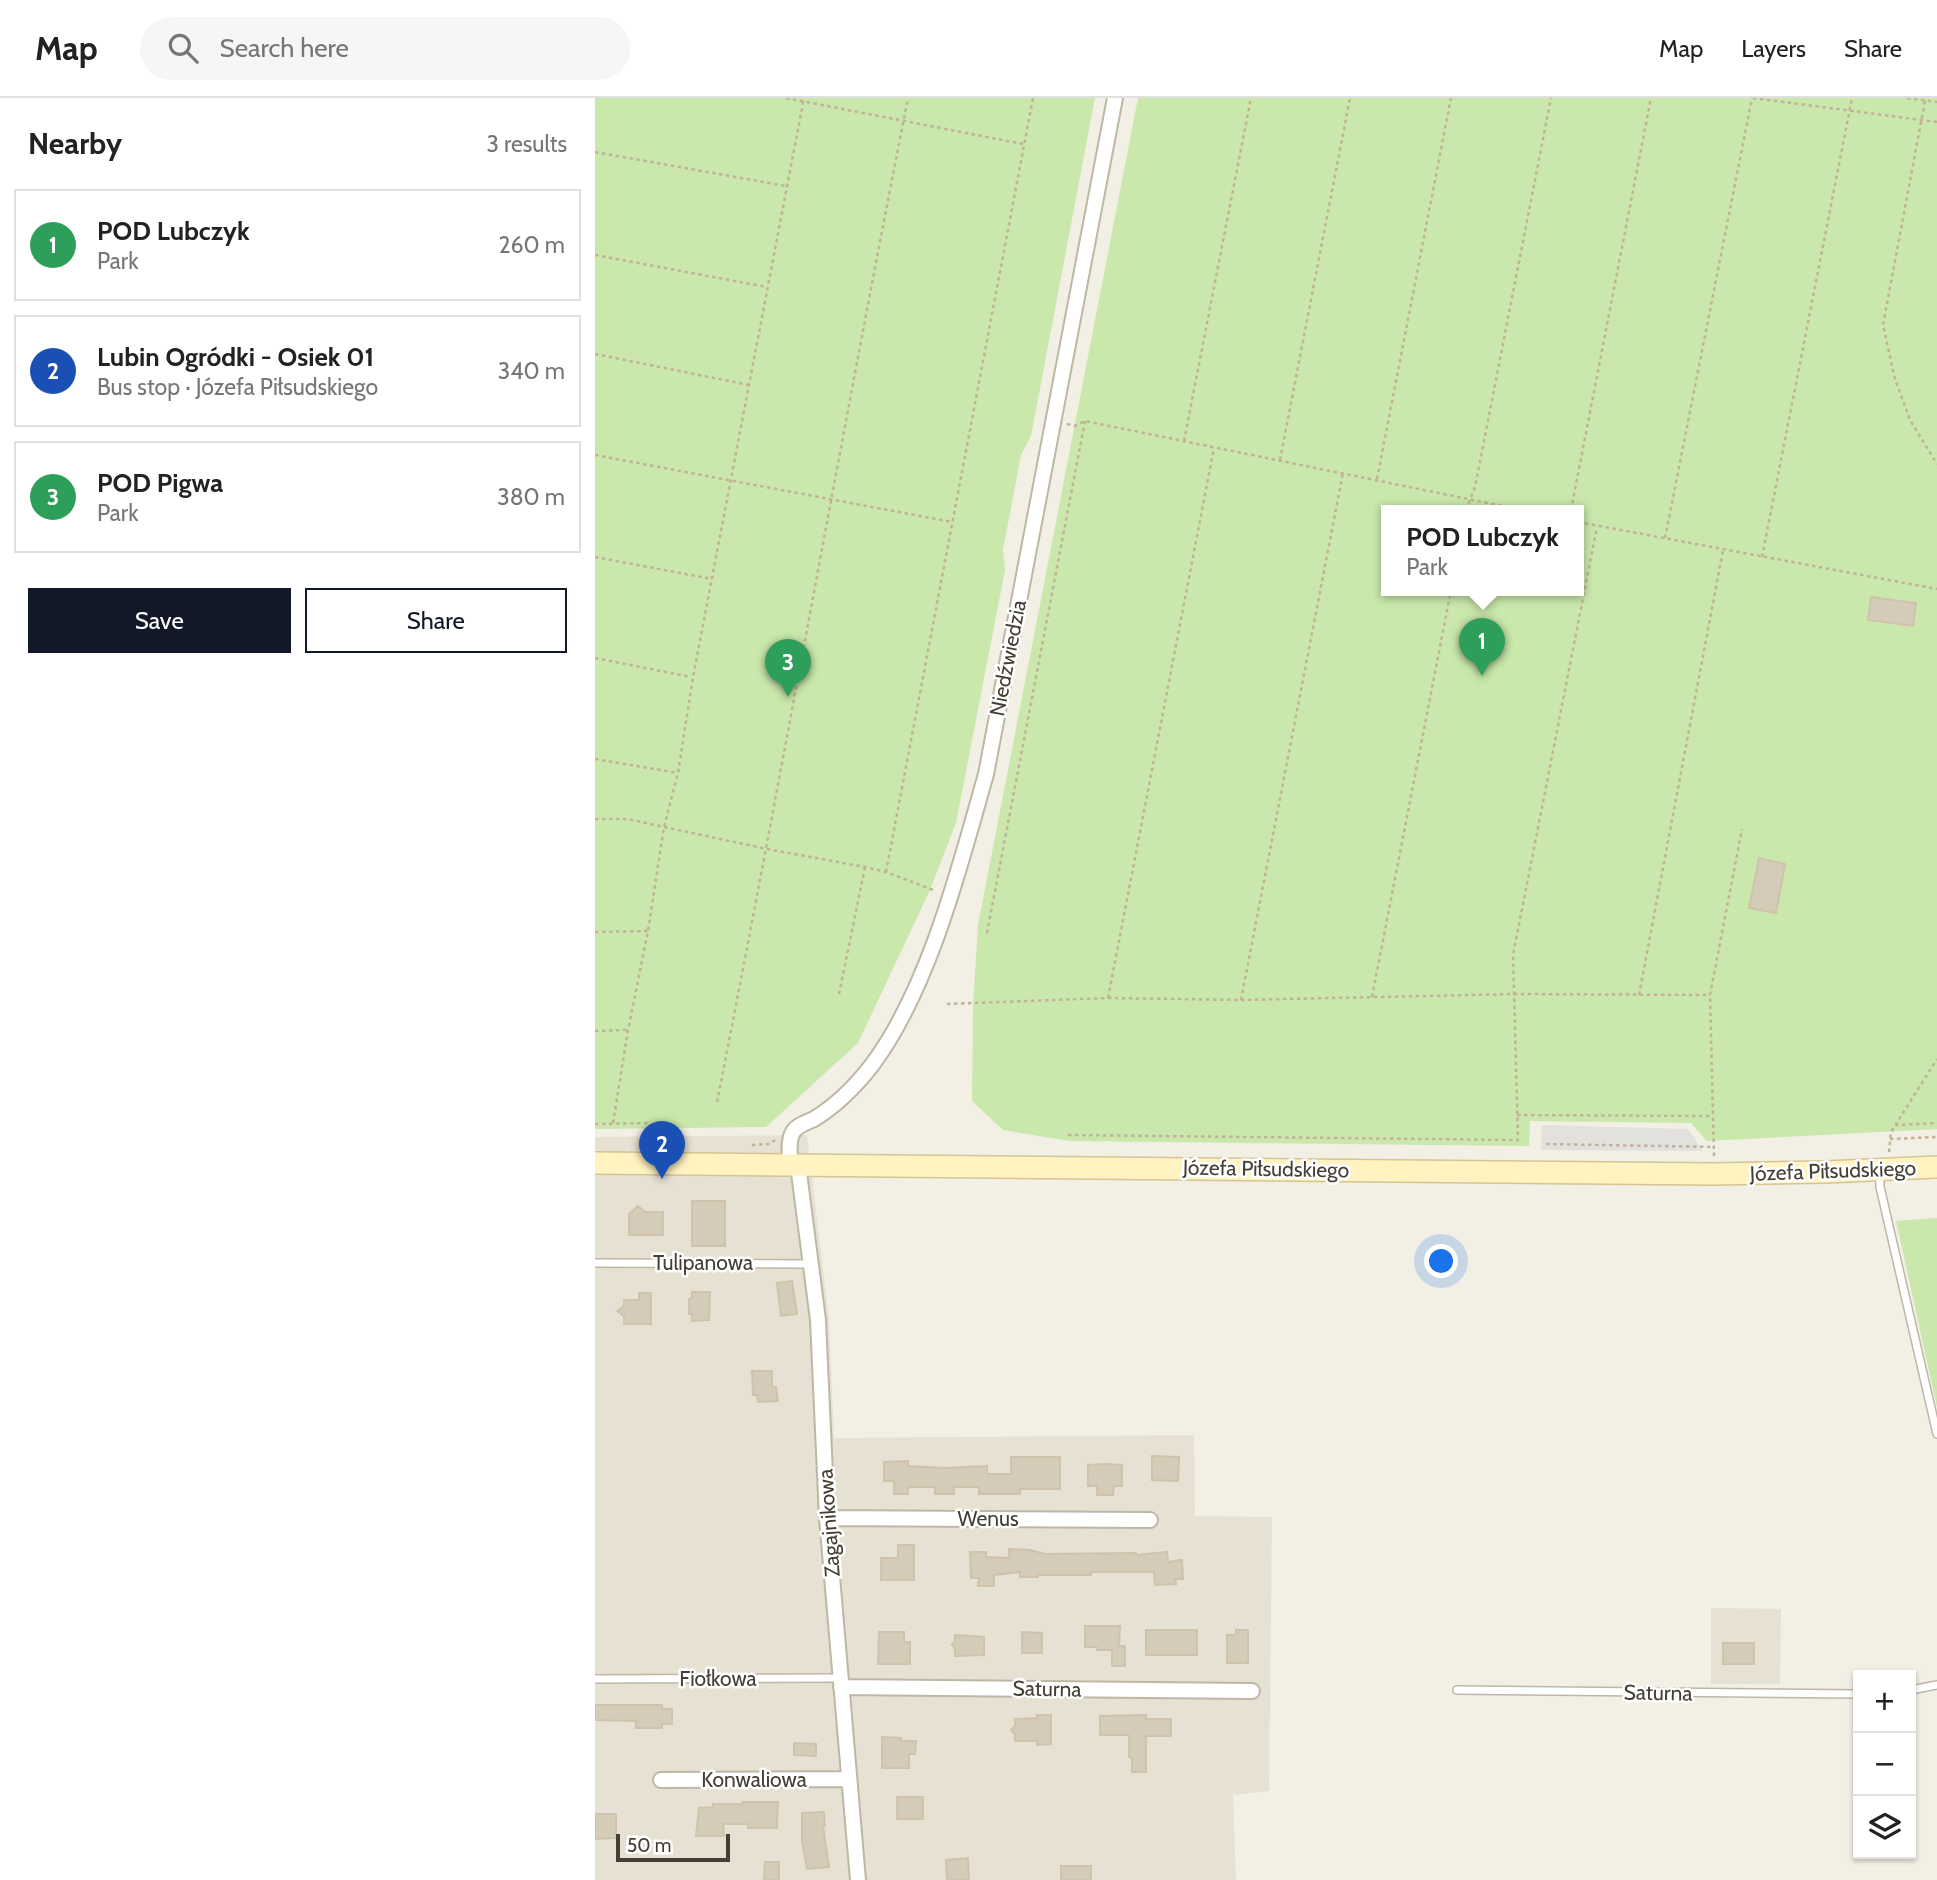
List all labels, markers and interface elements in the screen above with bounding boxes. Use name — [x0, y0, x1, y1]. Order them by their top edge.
search box — [140, 17, 630, 80]
text: Map — [35, 28, 98, 68]
icon: search — [164, 29, 202, 67]
text: Search here — [220, 32, 349, 64]
text: Map — [1659, 34, 1703, 63]
text: Layers — [1741, 34, 1806, 63]
text: Share — [1844, 34, 1902, 63]
text: Nearby — [28, 125, 122, 162]
text: 3 results — [486, 130, 567, 158]
text: POD Lubczyk — [97, 215, 250, 247]
text: 1 — [49, 231, 57, 259]
text: 260 m — [498, 231, 565, 259]
text: Park — [97, 247, 138, 275]
text: Lubin Ogródki - Osiek 01 — [97, 341, 374, 373]
text: 2 — [47, 357, 59, 385]
text: 340 m — [498, 357, 565, 385]
text: Bus stop · Józefa Piłsudskiego — [97, 373, 378, 401]
text: POD Pigwa — [97, 467, 223, 499]
text: 3 — [47, 483, 59, 511]
text: 380 m — [497, 483, 565, 511]
text: Park — [97, 499, 138, 527]
popup — [1381, 505, 1584, 596]
text: POD Lubczyk — [1406, 521, 1559, 553]
text: Park — [1406, 553, 1448, 581]
button: Save — [28, 588, 291, 653]
button: Share — [305, 588, 567, 653]
street label: Niedźwiedzia — [984, 598, 1031, 718]
pin: 1 — [1459, 618, 1505, 676]
pin: 3 — [765, 639, 811, 697]
pin: 2 — [639, 1121, 685, 1179]
street label: Józefa Piłsudskiego — [1182, 1155, 1349, 1182]
street label: Józefa Piłsudskiego — [1748, 1155, 1917, 1186]
your location — [1424, 1244, 1458, 1278]
street label: Tulipanowa — [653, 1250, 753, 1275]
street label: Zagajnikowa — [812, 1468, 846, 1578]
street label: Wenus — [957, 1506, 1019, 1531]
street label: Fiołkowa — [679, 1666, 757, 1691]
map controls — [1853, 1670, 1916, 1859]
button: + — [1853, 1670, 1916, 1733]
street label: Saturna — [1012, 1675, 1082, 1702]
street label: Saturna — [1623, 1679, 1693, 1706]
button: − — [1853, 1733, 1916, 1796]
street label: Konwaliowa — [701, 1767, 807, 1792]
button: layers — [1853, 1796, 1916, 1859]
scale bar — [616, 1831, 730, 1863]
text: 50 m — [627, 1834, 671, 1857]

